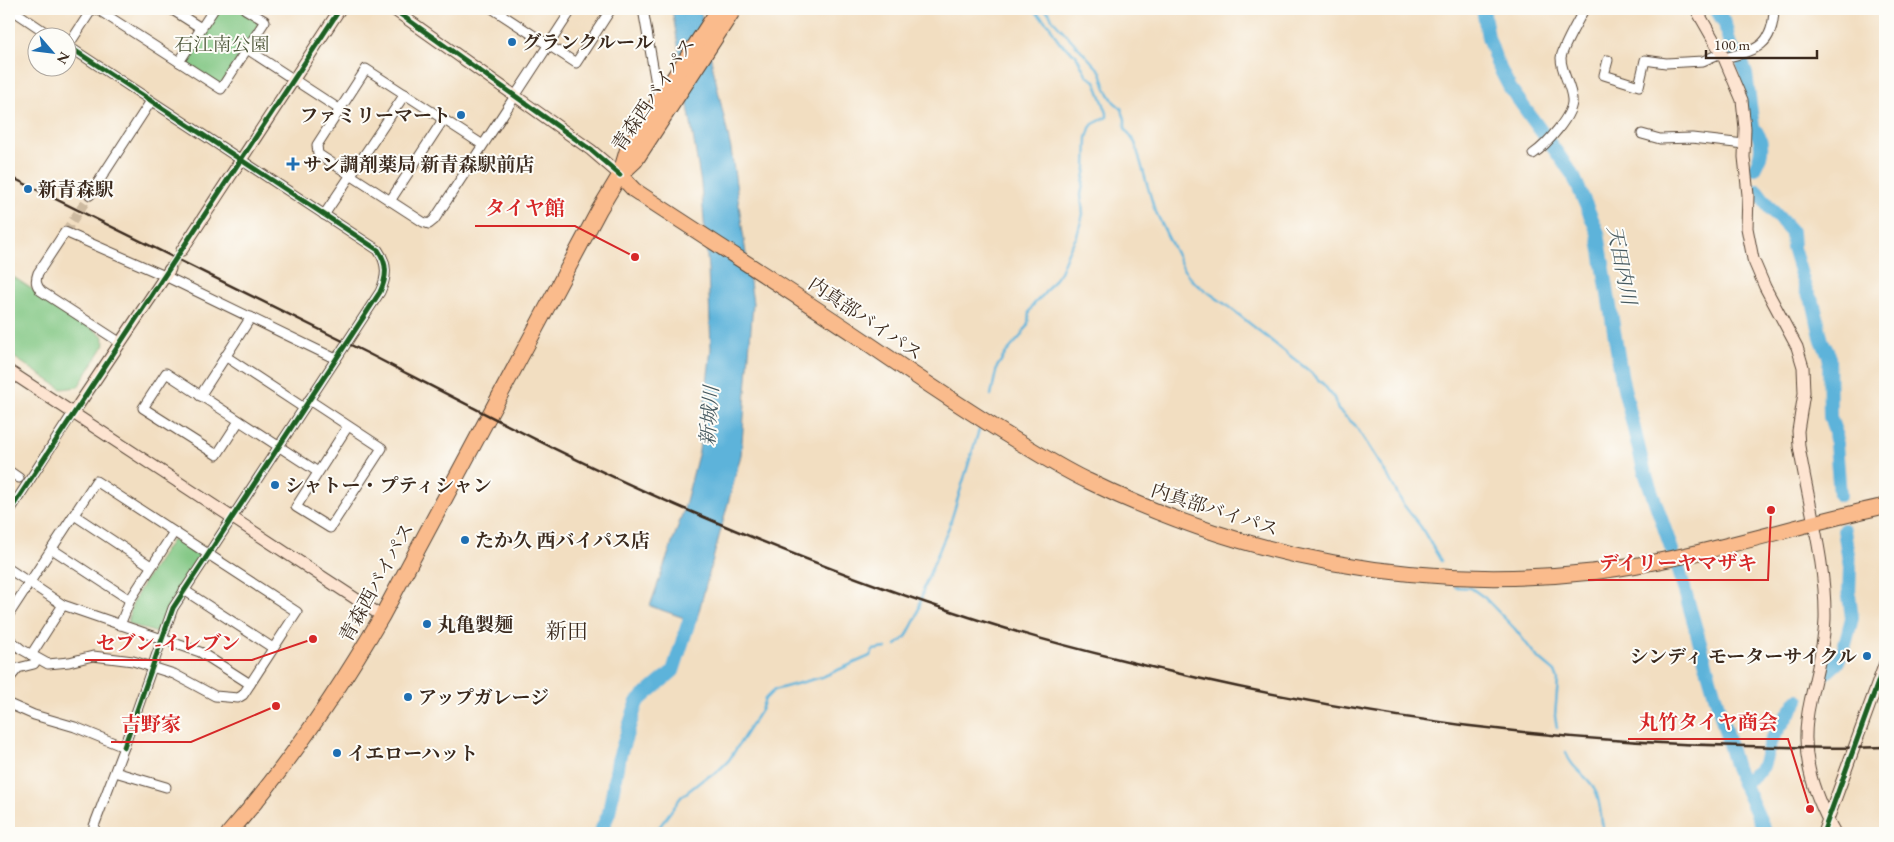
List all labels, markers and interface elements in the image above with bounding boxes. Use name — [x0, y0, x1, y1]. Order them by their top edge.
north arrow — [28, 28, 78, 78]
scale bar — [1706, 28, 1818, 60]
place label: グランクルール — [522, 30, 654, 55]
park label: 石江南公園 — [174, 32, 270, 57]
street label: 青森西バイパス — [606, 32, 701, 156]
text: 100 m — [1714, 35, 1751, 54]
marker: グランクルール — [506, 36, 518, 48]
text: N — [53, 49, 74, 68]
place label: ファミリーマート — [299, 103, 451, 128]
marker: ファミリーマート — [455, 109, 467, 121]
place label: サン調剤薬局 新青森駅前店 — [303, 152, 535, 177]
marker: サン調剤薬局 新青森駅前店 — [287, 158, 299, 170]
place label: 新青森駅 — [38, 177, 114, 202]
marker: 新青森駅 — [22, 183, 34, 195]
callout: タイヤ館 — [475, 191, 575, 226]
text: タイヤ館 — [485, 195, 565, 221]
water label: 天田内川 — [1602, 223, 1643, 309]
street label: 内真部バイパス — [804, 271, 928, 366]
water label: 新城川 — [694, 383, 724, 447]
place label: シャトー・プティシャン — [285, 473, 492, 498]
street label: 内真部バイパス — [1148, 477, 1282, 542]
marker: シャトー・プティシャン — [269, 479, 281, 491]
street label: 青森西バイパス — [333, 518, 420, 646]
place label: たか久 西バイパス店 — [475, 528, 650, 553]
marker: たか久 西バイパス店 — [459, 534, 471, 546]
callout: デイリーヤマザキ — [1588, 545, 1768, 580]
text: デイリーヤマザキ — [1599, 550, 1757, 576]
place label: 丸亀製麺 — [437, 612, 513, 637]
district label: 新田 — [546, 617, 588, 644]
marker: 丸亀製麺 — [421, 618, 433, 630]
callout: セブン-イレブン — [85, 625, 252, 660]
text: セブン-イレブン — [96, 630, 240, 656]
place label: シンディ モーターサイクル — [1630, 644, 1857, 669]
marker: シンディ モーターサイクル — [1861, 650, 1873, 662]
place label: アップガレージ — [418, 685, 549, 710]
marker: アップガレージ — [402, 691, 414, 703]
callout: 丸竹タイヤ商会 — [1628, 704, 1788, 739]
callout: 吉野家 — [111, 707, 191, 742]
text: 丸竹タイヤ商会 — [1638, 709, 1778, 735]
text: 吉野家 — [121, 711, 181, 737]
place label: イエローハット — [347, 741, 478, 766]
marker: イエローハット — [331, 747, 343, 759]

